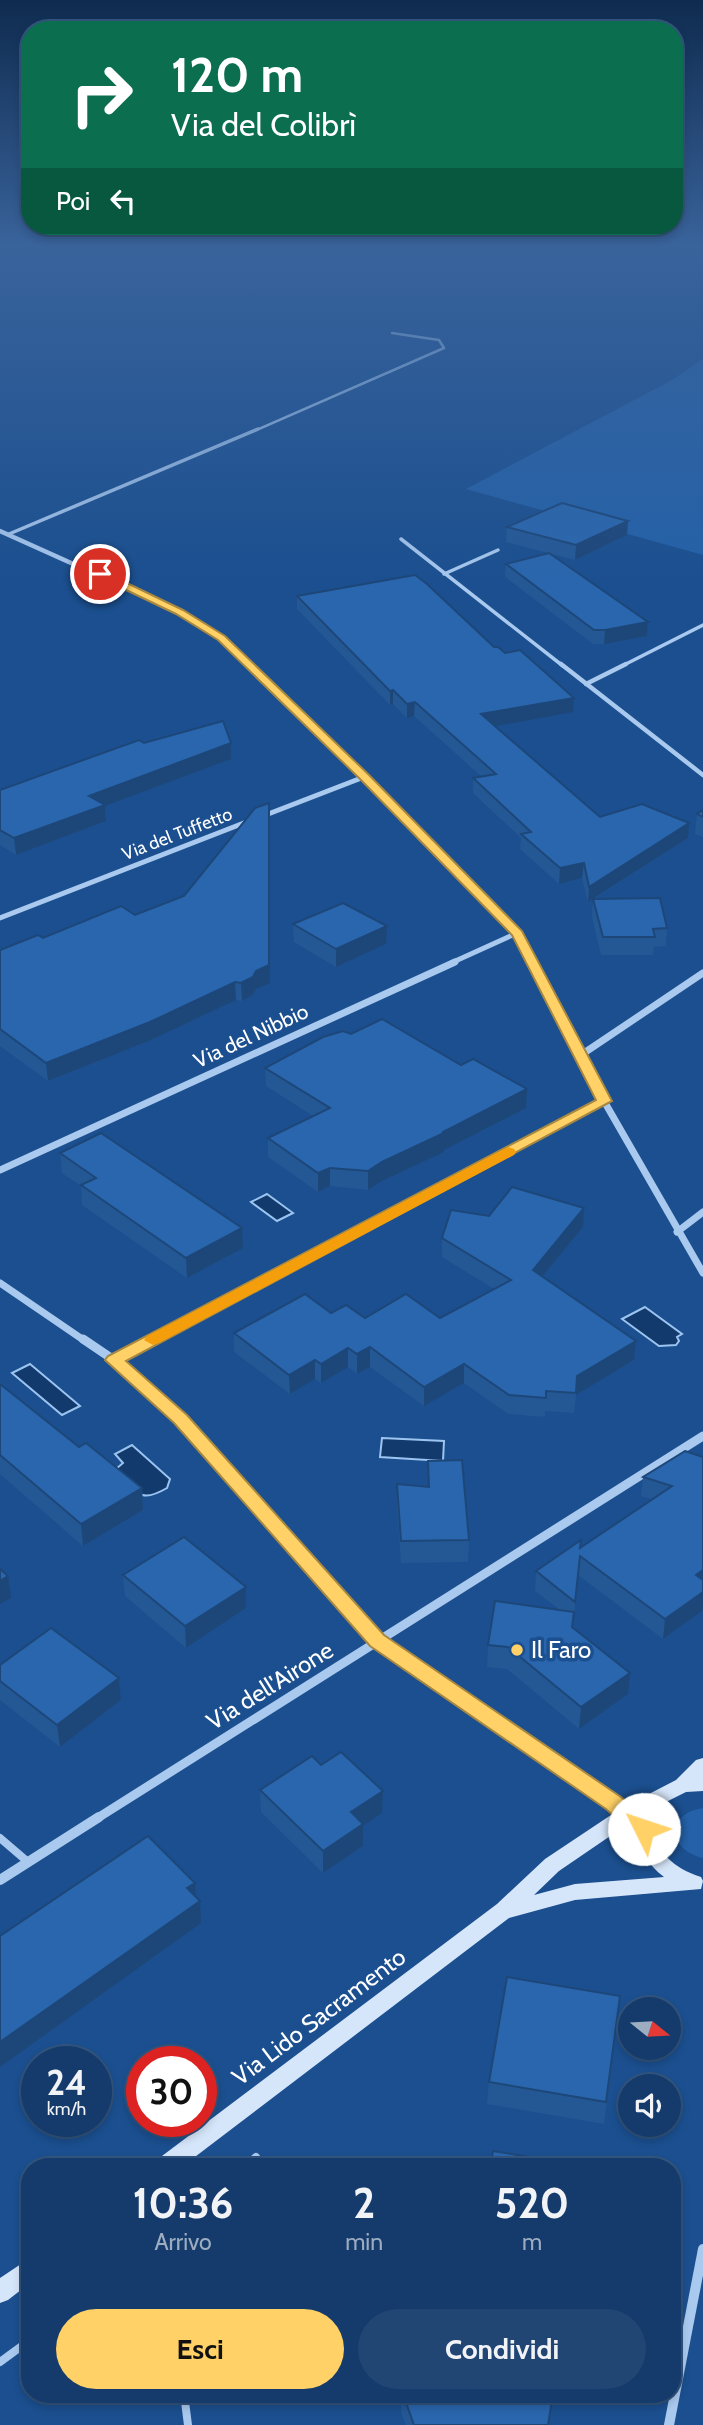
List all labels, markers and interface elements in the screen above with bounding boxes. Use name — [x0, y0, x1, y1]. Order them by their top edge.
text: 120 m — [171, 45, 303, 104]
icon: right — [56, 49, 147, 140]
text: Via del Colibrì — [171, 105, 356, 144]
icon: left — [104, 182, 142, 220]
text: Poi — [56, 185, 90, 217]
pin — [70, 544, 130, 604]
icon: arrive — [81, 555, 119, 593]
street label: Via del Tuffetto — [119, 803, 235, 865]
street label: Via del Nibbio — [190, 998, 312, 1073]
street label: Via dell'Airone — [201, 1635, 338, 1736]
place label: Il Faro — [531, 1635, 591, 1664]
marker: Il Faro — [509, 1642, 525, 1658]
position arrow — [607, 1792, 681, 1866]
street label: Via Lido Sacramento — [226, 1942, 411, 2091]
north arrow — [618, 1997, 681, 2060]
map controls — [618, 1997, 681, 2137]
speed limit sign: 30 — [126, 2046, 217, 2137]
text: 24 — [46, 2061, 87, 2104]
button: sound — [618, 2074, 681, 2137]
text: km/h — [47, 2098, 86, 2120]
text: 10:36 — [133, 2177, 233, 2229]
text: 2 — [353, 2177, 375, 2229]
text: 520 — [495, 2177, 569, 2229]
text: Arrivo — [154, 2228, 212, 2256]
text: min — [345, 2228, 383, 2256]
text: m — [522, 2228, 542, 2256]
button: Esci — [56, 2309, 344, 2389]
button: Condividi — [358, 2309, 646, 2389]

